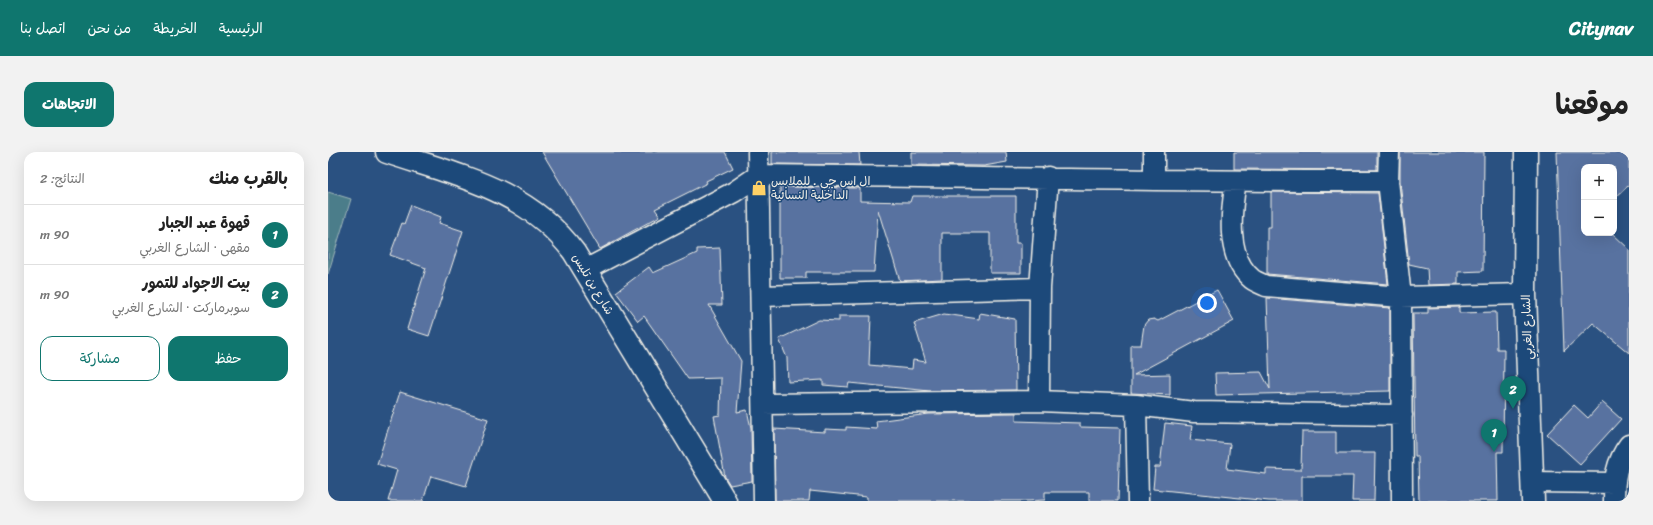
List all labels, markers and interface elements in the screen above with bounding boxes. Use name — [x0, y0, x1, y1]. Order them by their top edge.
text: Citynav — [1569, 12, 1633, 45]
text: اتصل بنا — [20, 16, 66, 41]
text: من نحن — [88, 16, 131, 41]
text: الخريطة — [153, 16, 197, 41]
text: الرئيسية — [219, 16, 263, 41]
text: موقعنا — [1555, 80, 1629, 129]
button: الاتجاهات — [24, 82, 114, 127]
text: بالقرب منك — [209, 163, 288, 193]
map controls — [1581, 164, 1617, 236]
button: + — [1581, 164, 1617, 200]
text: النتائج: 2 — [40, 167, 85, 190]
place label: ال اس جي . للملابس الداخلية النسائية — [771, 170, 870, 206]
shop icon: ال اس جي . للملابس الداخلية النسائية — [750, 179, 768, 197]
button: − — [1581, 200, 1617, 236]
text: قهوة عبد الجبار — [160, 210, 250, 236]
text: 90 m — [40, 223, 70, 246]
text: 1 — [272, 223, 278, 246]
text: مقهى · الشارع الغربي — [139, 236, 250, 259]
street label: شارع بن تليس — [566, 249, 620, 319]
text: بيت الاجواد للتمور — [142, 270, 250, 296]
text: 90 m — [40, 283, 70, 306]
text: 2 — [271, 283, 279, 306]
your location — [1197, 293, 1217, 313]
street label: الشارع الغربي — [1515, 294, 1539, 360]
text: سوبرماركت · الشارع الغربي — [112, 296, 250, 319]
button: مشاركة — [40, 336, 160, 381]
button: حفظ — [168, 336, 288, 381]
pin: 2 — [1500, 376, 1526, 409]
pin: 1 — [1481, 419, 1507, 452]

